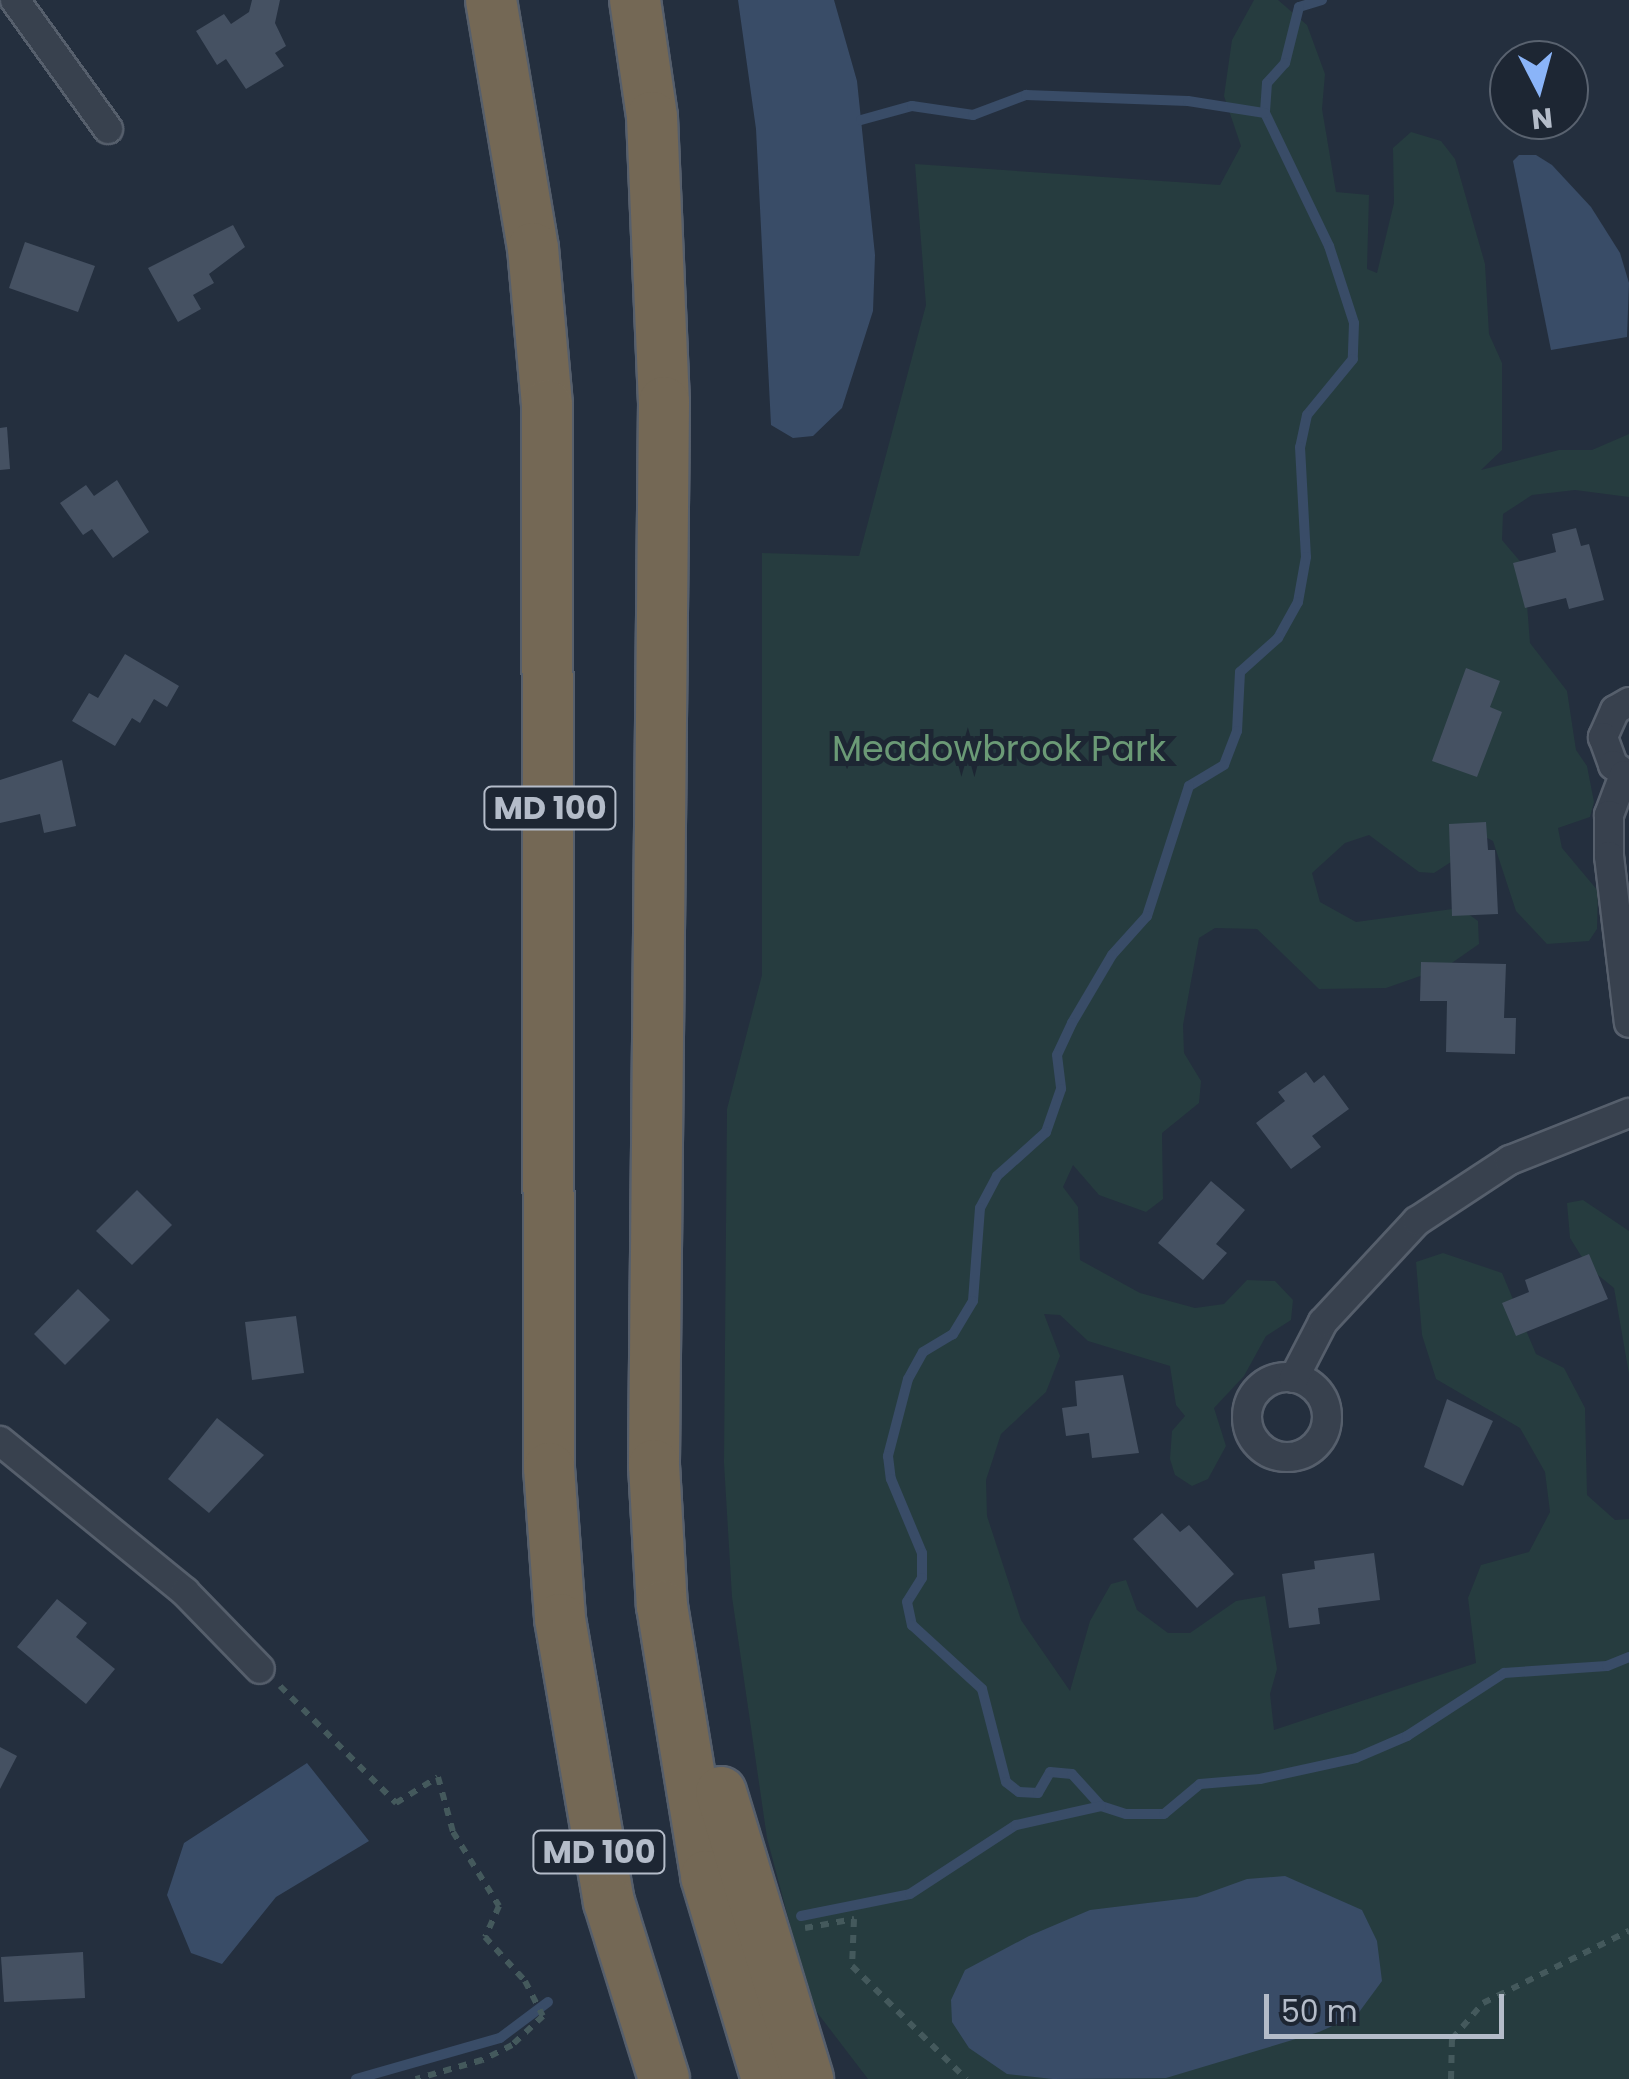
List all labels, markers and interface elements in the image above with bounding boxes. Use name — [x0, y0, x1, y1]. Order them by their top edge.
north arrow — [1489, 40, 1589, 140]
text: N — [1529, 98, 1554, 139]
park label: Meadowbrook Park — [832, 728, 1166, 770]
road number: MD 100 — [482, 781, 618, 835]
road number: MD 100 — [532, 1825, 666, 1879]
scale bar — [1269, 1974, 1509, 2036]
text: 50 m — [1281, 1990, 1358, 2033]

